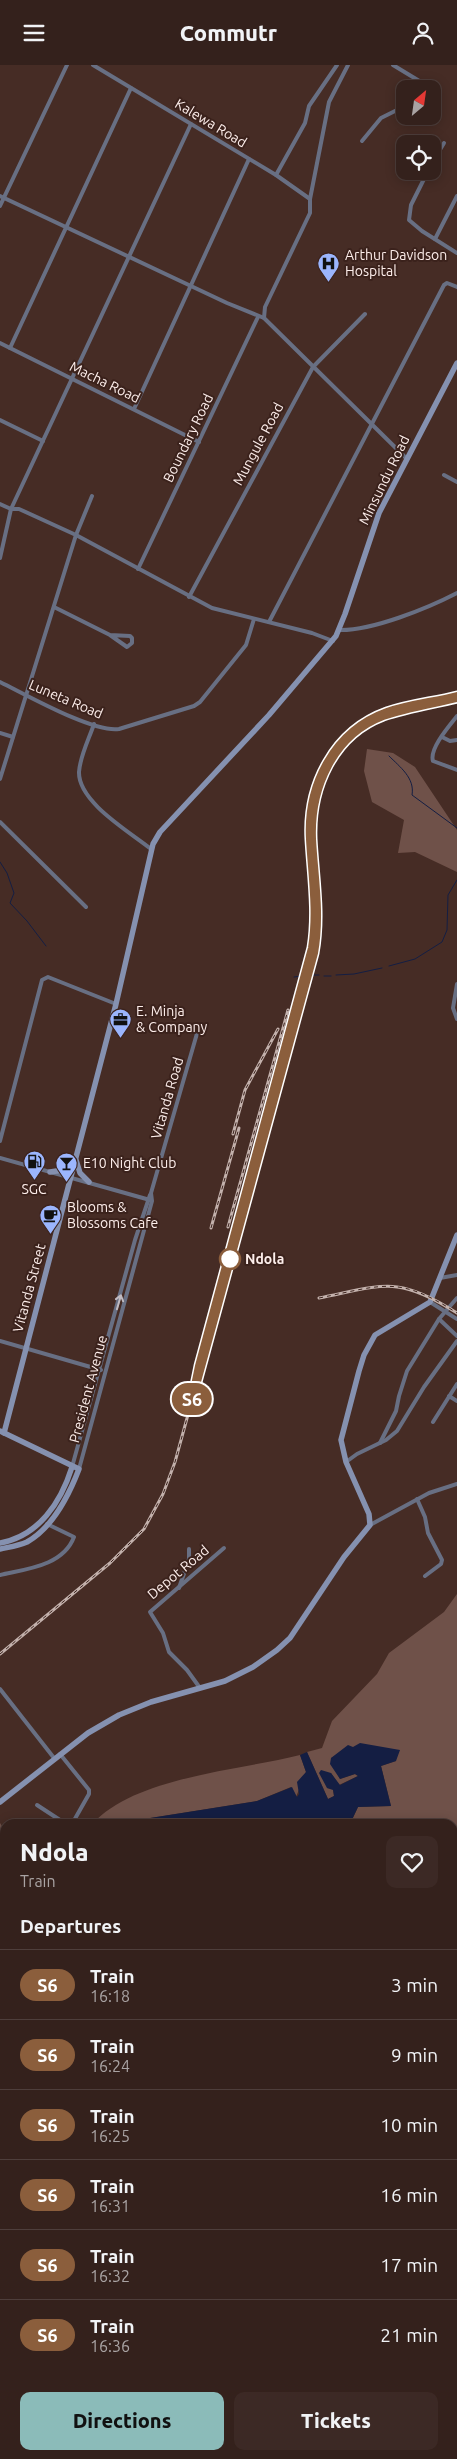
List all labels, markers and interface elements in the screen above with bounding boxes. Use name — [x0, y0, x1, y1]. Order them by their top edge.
icon: menu — [20, 19, 48, 47]
icon: person — [409, 19, 437, 47]
text: Commutr — [180, 20, 277, 45]
north arrow — [396, 80, 441, 125]
map controls — [396, 80, 441, 180]
street label: Kalewa Road — [172, 95, 250, 151]
button: locate — [396, 135, 441, 180]
place label: Arthur Davidson Hospital — [345, 247, 447, 279]
hospital icon: Arthur Davidson Hospital — [317, 251, 341, 282]
street label: Macha Road — [67, 358, 143, 406]
street label: Boundary Road — [160, 391, 216, 485]
street label: Mungule Road — [230, 400, 286, 488]
street label: Minsundu Road — [355, 433, 413, 527]
street label: Luneta Road — [27, 676, 105, 722]
place label: E. Minja & Company — [136, 1003, 207, 1035]
office icon: E. Minja & Company — [108, 1007, 132, 1038]
street label: Vitanda Road — [148, 1055, 186, 1141]
fuel station icon: SGC — [22, 1149, 46, 1180]
bar icon: E10 Night Club — [55, 1151, 79, 1182]
place label: E10 Night Club — [83, 1155, 176, 1171]
place label: SGC — [21, 1181, 47, 1197]
place label: Blooms & Blossoms Cafe — [67, 1199, 158, 1231]
cafe icon: Blooms & Blossoms Cafe — [39, 1203, 63, 1234]
street label: Vitanda Street — [9, 1241, 49, 1334]
marker: Ndola — [219, 1248, 241, 1270]
place label: Ndola — [245, 1251, 284, 1267]
one-way arrow — [114, 1294, 124, 1310]
street label: President Avenue — [66, 1333, 110, 1445]
line badge: S6 — [170, 1383, 214, 1415]
text: S6 — [182, 1389, 202, 1409]
street label: Depot Road — [144, 1542, 212, 1602]
button: heart — [386, 1836, 438, 1888]
text: Ndola — [20, 1839, 88, 1866]
text: Train — [20, 1872, 56, 1890]
text: Departures — [20, 1915, 121, 1937]
text: Train — [90, 1965, 135, 1987]
text: 3 min — [391, 1974, 438, 1996]
text: S6 — [37, 1975, 58, 1995]
text: 16:18 — [90, 1987, 130, 2005]
text: Train — [90, 2035, 135, 2057]
text: 9 min — [391, 2044, 438, 2066]
text: S6 — [37, 2045, 58, 2065]
text: 16:24 — [90, 2057, 130, 2075]
text: Train — [90, 2105, 135, 2127]
text: 10 min — [380, 2114, 438, 2136]
text: S6 — [37, 2115, 58, 2135]
text: 16:25 — [90, 2127, 130, 2145]
text: Train — [90, 2175, 135, 2197]
text: 16 min — [380, 2184, 438, 2206]
text: S6 — [37, 2185, 58, 2205]
text: 16:31 — [90, 2197, 130, 2215]
text: Train — [90, 2245, 135, 2267]
text: 17 min — [380, 2254, 438, 2276]
text: S6 — [37, 2255, 58, 2275]
text: 16:32 — [90, 2267, 130, 2285]
text: Train — [90, 2315, 135, 2337]
text: 21 min — [380, 2324, 438, 2346]
text: S6 — [37, 2325, 58, 2345]
text: 16:36 — [90, 2337, 130, 2355]
button: Directions — [20, 2392, 224, 2450]
button: Tickets — [234, 2392, 438, 2450]

